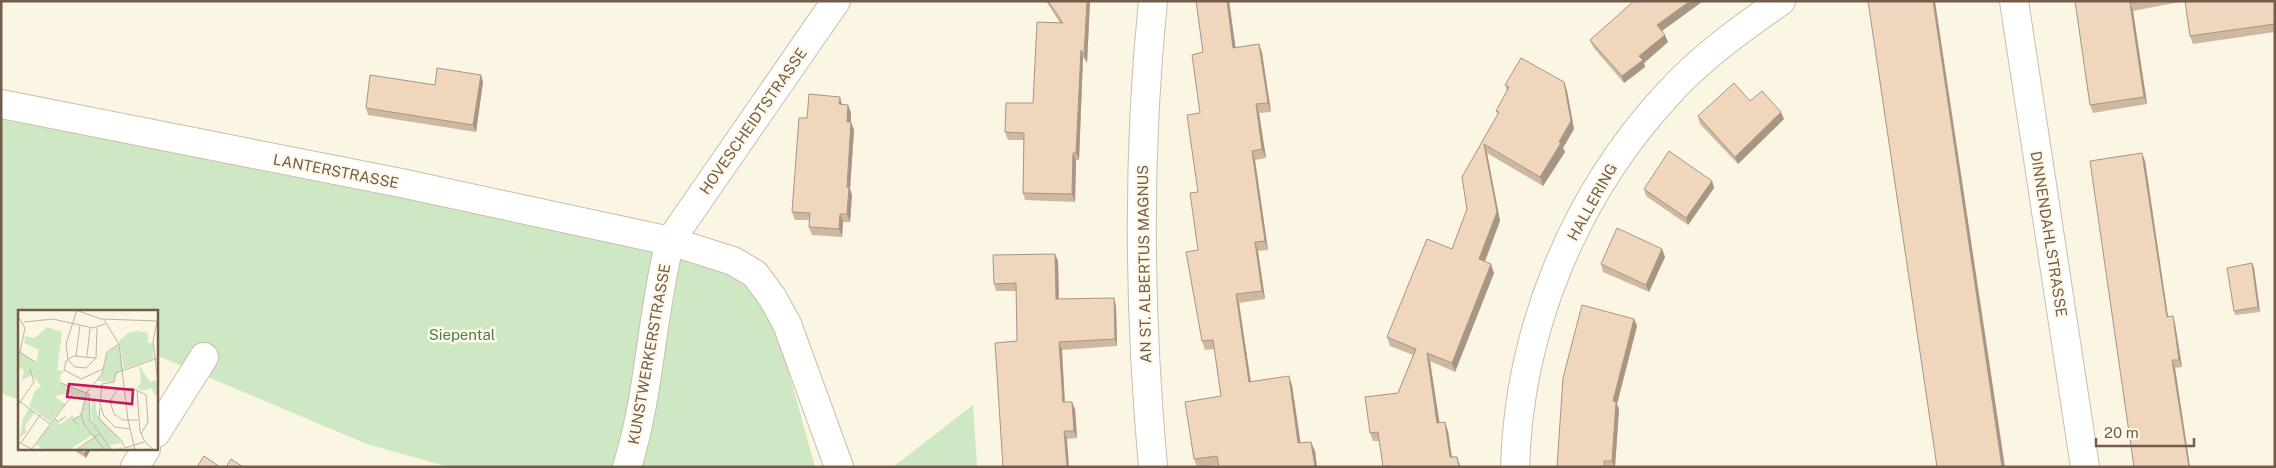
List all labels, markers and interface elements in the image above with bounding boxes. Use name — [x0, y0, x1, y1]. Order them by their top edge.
street label: HOVESCHEIDTSTRASSE — [696, 45, 810, 197]
street label: LANTERSTRASSE — [272, 150, 400, 192]
street label: DINNENDAHLSTRASSE — [2027, 150, 2071, 318]
street label: HALLERING — [1564, 160, 1620, 244]
street label: AN ST. ALBERTUS MAGNUS — [1134, 165, 1154, 363]
street label: KUNSTWERKERSTRASSE — [625, 262, 673, 446]
inset map — [18, 310, 158, 450]
park label: Siepental — [429, 326, 495, 343]
scale bar — [2096, 416, 2194, 448]
text: 20 m — [2104, 424, 2139, 441]

